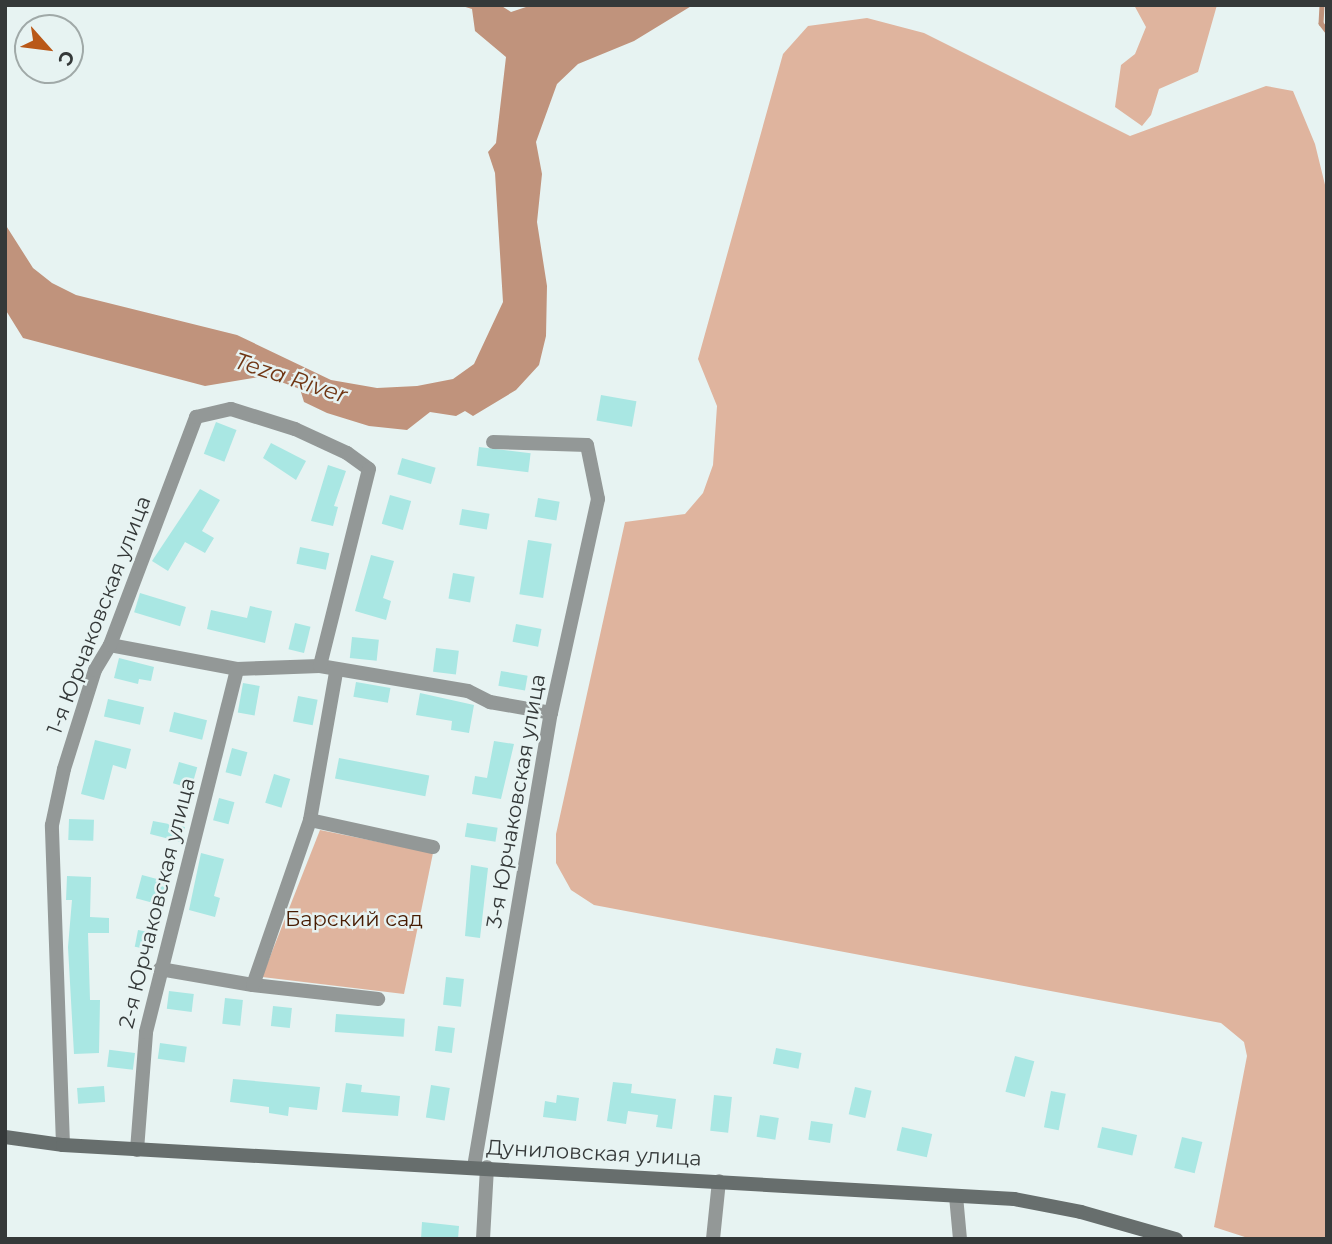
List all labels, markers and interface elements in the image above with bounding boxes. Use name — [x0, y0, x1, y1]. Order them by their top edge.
north arrow — [14, 14, 84, 84]
text: С — [53, 47, 80, 70]
water label: Teza River — [231, 347, 351, 409]
street label: 1-я Юрчаковская улица — [42, 492, 156, 738]
street label: 3-я Юрчаковская улица — [481, 672, 551, 930]
street label: 2-я Юрчаковская улица — [114, 775, 200, 1031]
park label: Барский сад — [285, 906, 423, 932]
street label: Дуниловская улица — [486, 1135, 702, 1171]

